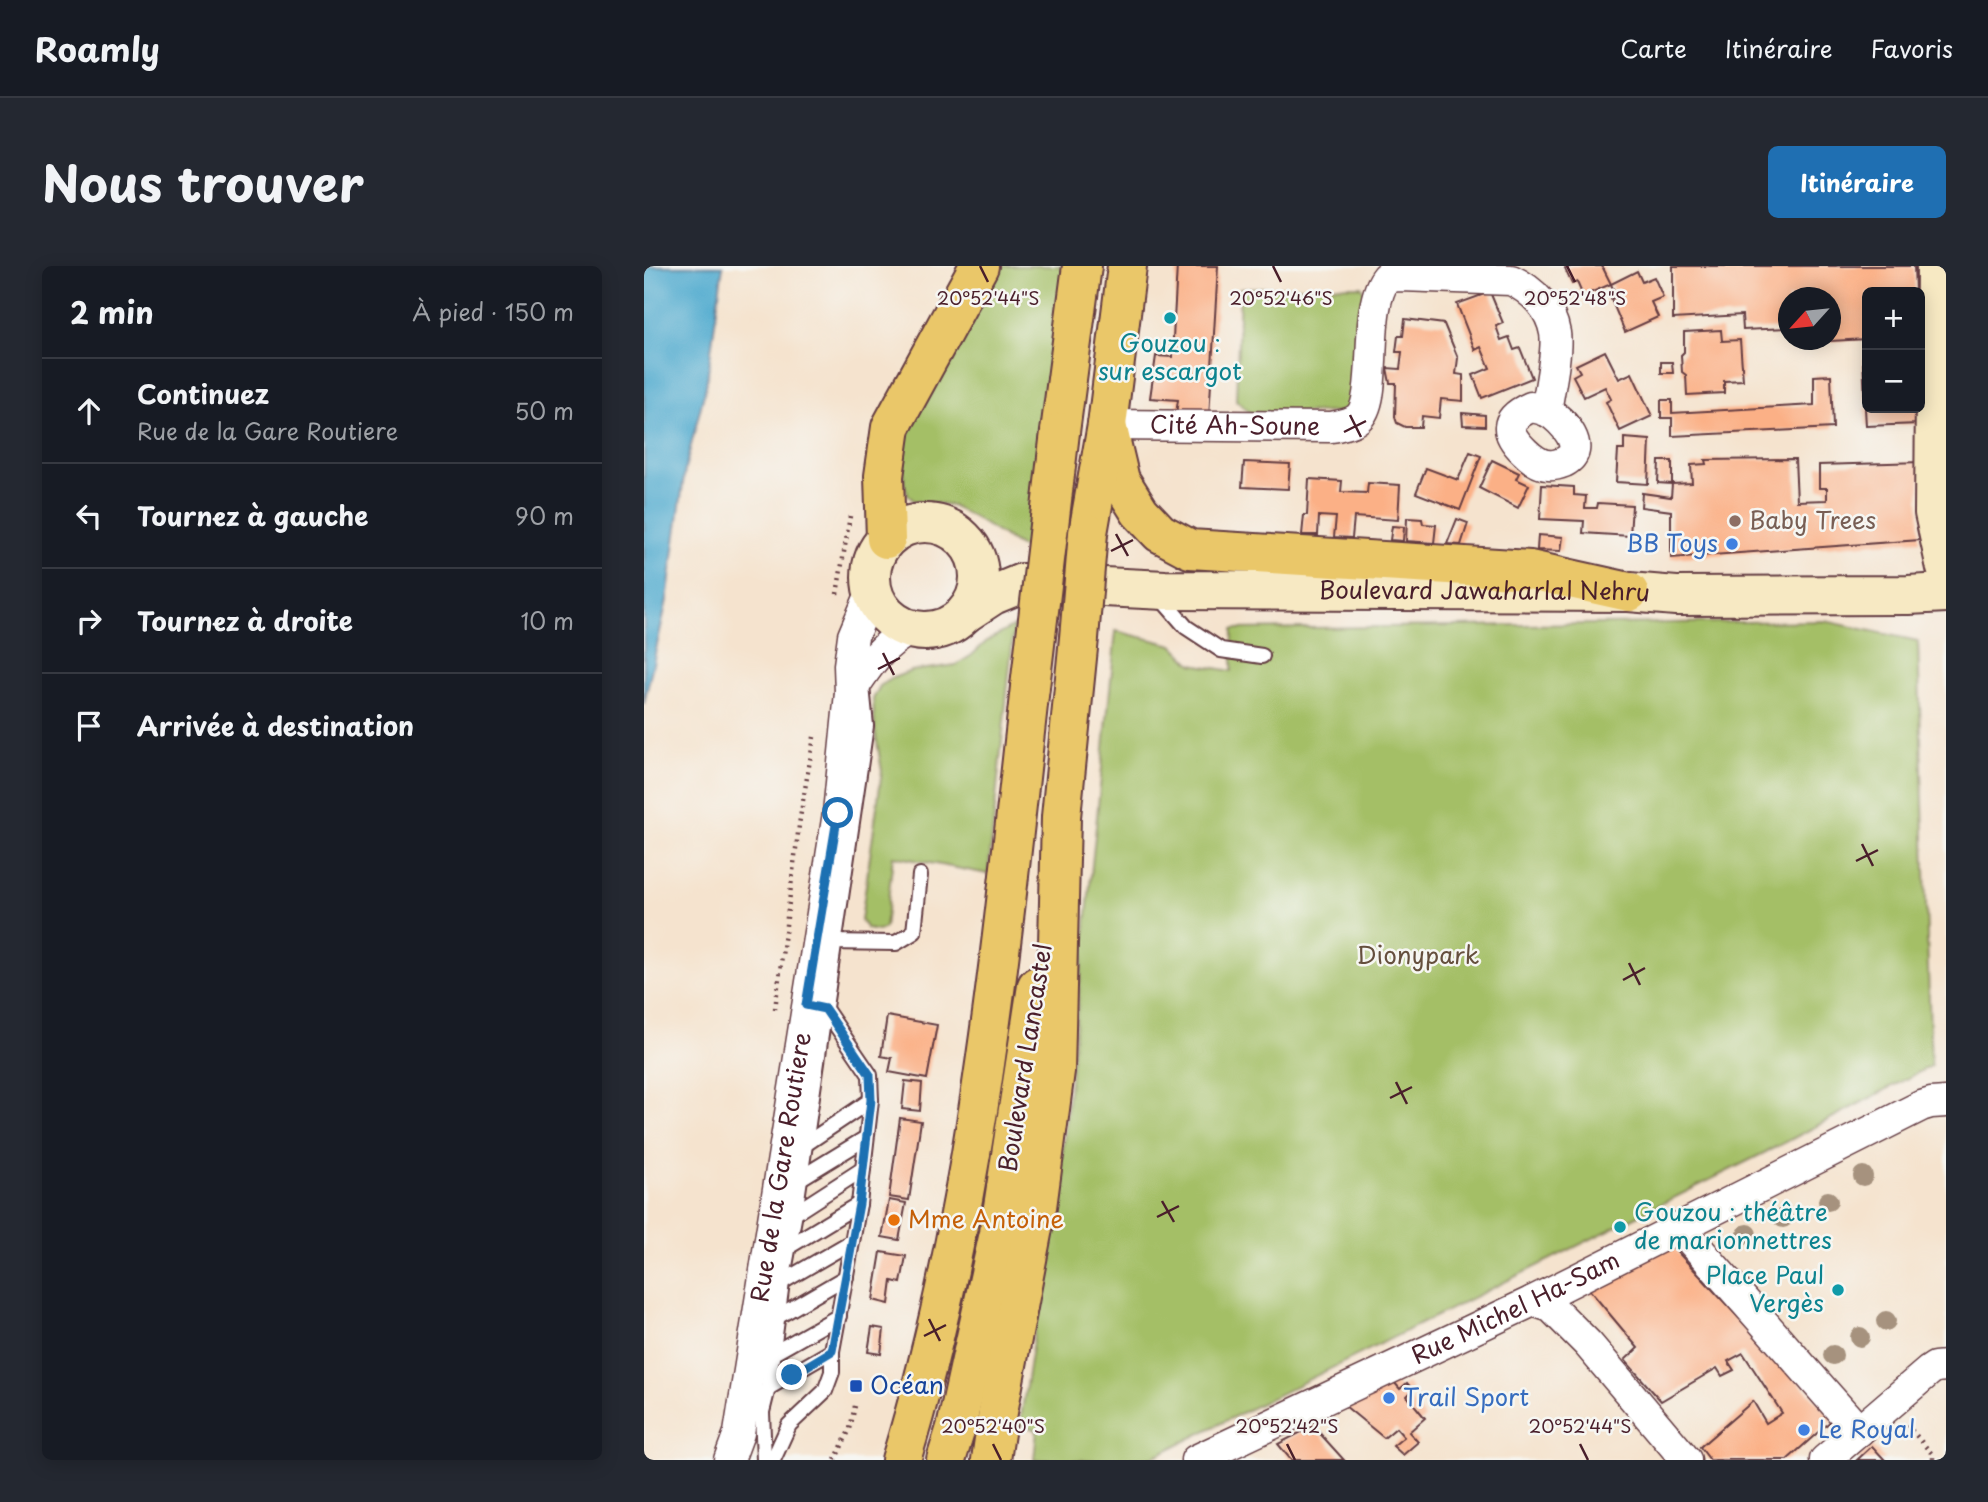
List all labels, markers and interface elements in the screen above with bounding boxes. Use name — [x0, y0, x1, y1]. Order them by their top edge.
text: Roamly — [35, 23, 160, 73]
text: Carte — [1620, 30, 1687, 66]
text: Itinéraire — [1725, 30, 1833, 66]
text: Favoris — [1871, 30, 1953, 66]
text: Nous trouver — [42, 145, 364, 219]
button: Itinéraire — [1768, 146, 1946, 218]
text: 20°52'44"S — [937, 284, 1039, 311]
text: 20°52'46"S — [1229, 284, 1333, 311]
text: 20°52'48"S — [1524, 284, 1626, 311]
north arrow — [1778, 287, 1841, 350]
map controls — [1862, 287, 1925, 413]
button: + — [1862, 287, 1925, 350]
text: 2 min — [70, 289, 154, 334]
text: À pied · 150 m — [412, 294, 574, 329]
marker: Gouzou : sur escargot — [1162, 310, 1178, 326]
place label: Gouzou : sur escargot — [1098, 324, 1242, 388]
button: − — [1862, 350, 1925, 413]
text: Continuez — [137, 374, 269, 413]
icon: ahead — [70, 392, 108, 430]
text: 50 m — [514, 393, 574, 428]
street label: Cité Ah-Soune — [1150, 405, 1320, 443]
text: Rue de la Gare Routiere — [137, 413, 398, 448]
text: Tournez à gauche — [137, 496, 368, 535]
icon: left — [70, 497, 108, 535]
text: 90 m — [515, 498, 574, 533]
place label: Baby Trees — [1749, 501, 1876, 537]
marker: Baby Trees — [1727, 513, 1743, 529]
place label: BB Toys — [1626, 524, 1718, 560]
marker: BB Toys — [1724, 536, 1740, 552]
street label: Boulevard Jawaharlal Nehru — [1319, 571, 1652, 610]
text: Tournez à droite — [137, 601, 353, 640]
icon: right — [70, 602, 108, 640]
text: 10 m — [520, 603, 574, 638]
text: Arrivée à destination — [137, 706, 414, 745]
icon: arrive — [70, 707, 108, 745]
route start — [822, 797, 853, 828]
park label: Dionypark — [1357, 936, 1479, 972]
street label: Boulevard Lancastel — [988, 941, 1060, 1174]
street label: Rue de la Gare Routiere — [740, 1029, 819, 1304]
place label: Gouzou : théâtre de marionnettres — [1634, 1193, 1832, 1257]
place label: Mme Antoine — [908, 1200, 1064, 1236]
marker: Mme Antoine — [886, 1212, 902, 1228]
marker: Gouzou : théâtre de marionnettres — [1612, 1219, 1628, 1235]
street label: Rue Michel Ha-Sam — [1405, 1240, 1625, 1372]
place label: Place Paul Vergès — [1706, 1256, 1824, 1320]
marker: Place Paul Vergès — [1830, 1282, 1846, 1298]
route end — [776, 1359, 807, 1390]
place label: Océan — [870, 1366, 944, 1402]
marker: Océan — [848, 1378, 864, 1394]
place label: Trail Sport — [1403, 1378, 1529, 1414]
marker: Trail Sport — [1381, 1390, 1397, 1406]
place label: Le Royal — [1818, 1410, 1915, 1446]
text: 20°52'40"S — [941, 1412, 1045, 1439]
text: 20°52'42"S — [1236, 1412, 1338, 1439]
text: 20°52'44"S — [1529, 1412, 1631, 1439]
marker: Le Royal — [1796, 1422, 1812, 1438]

